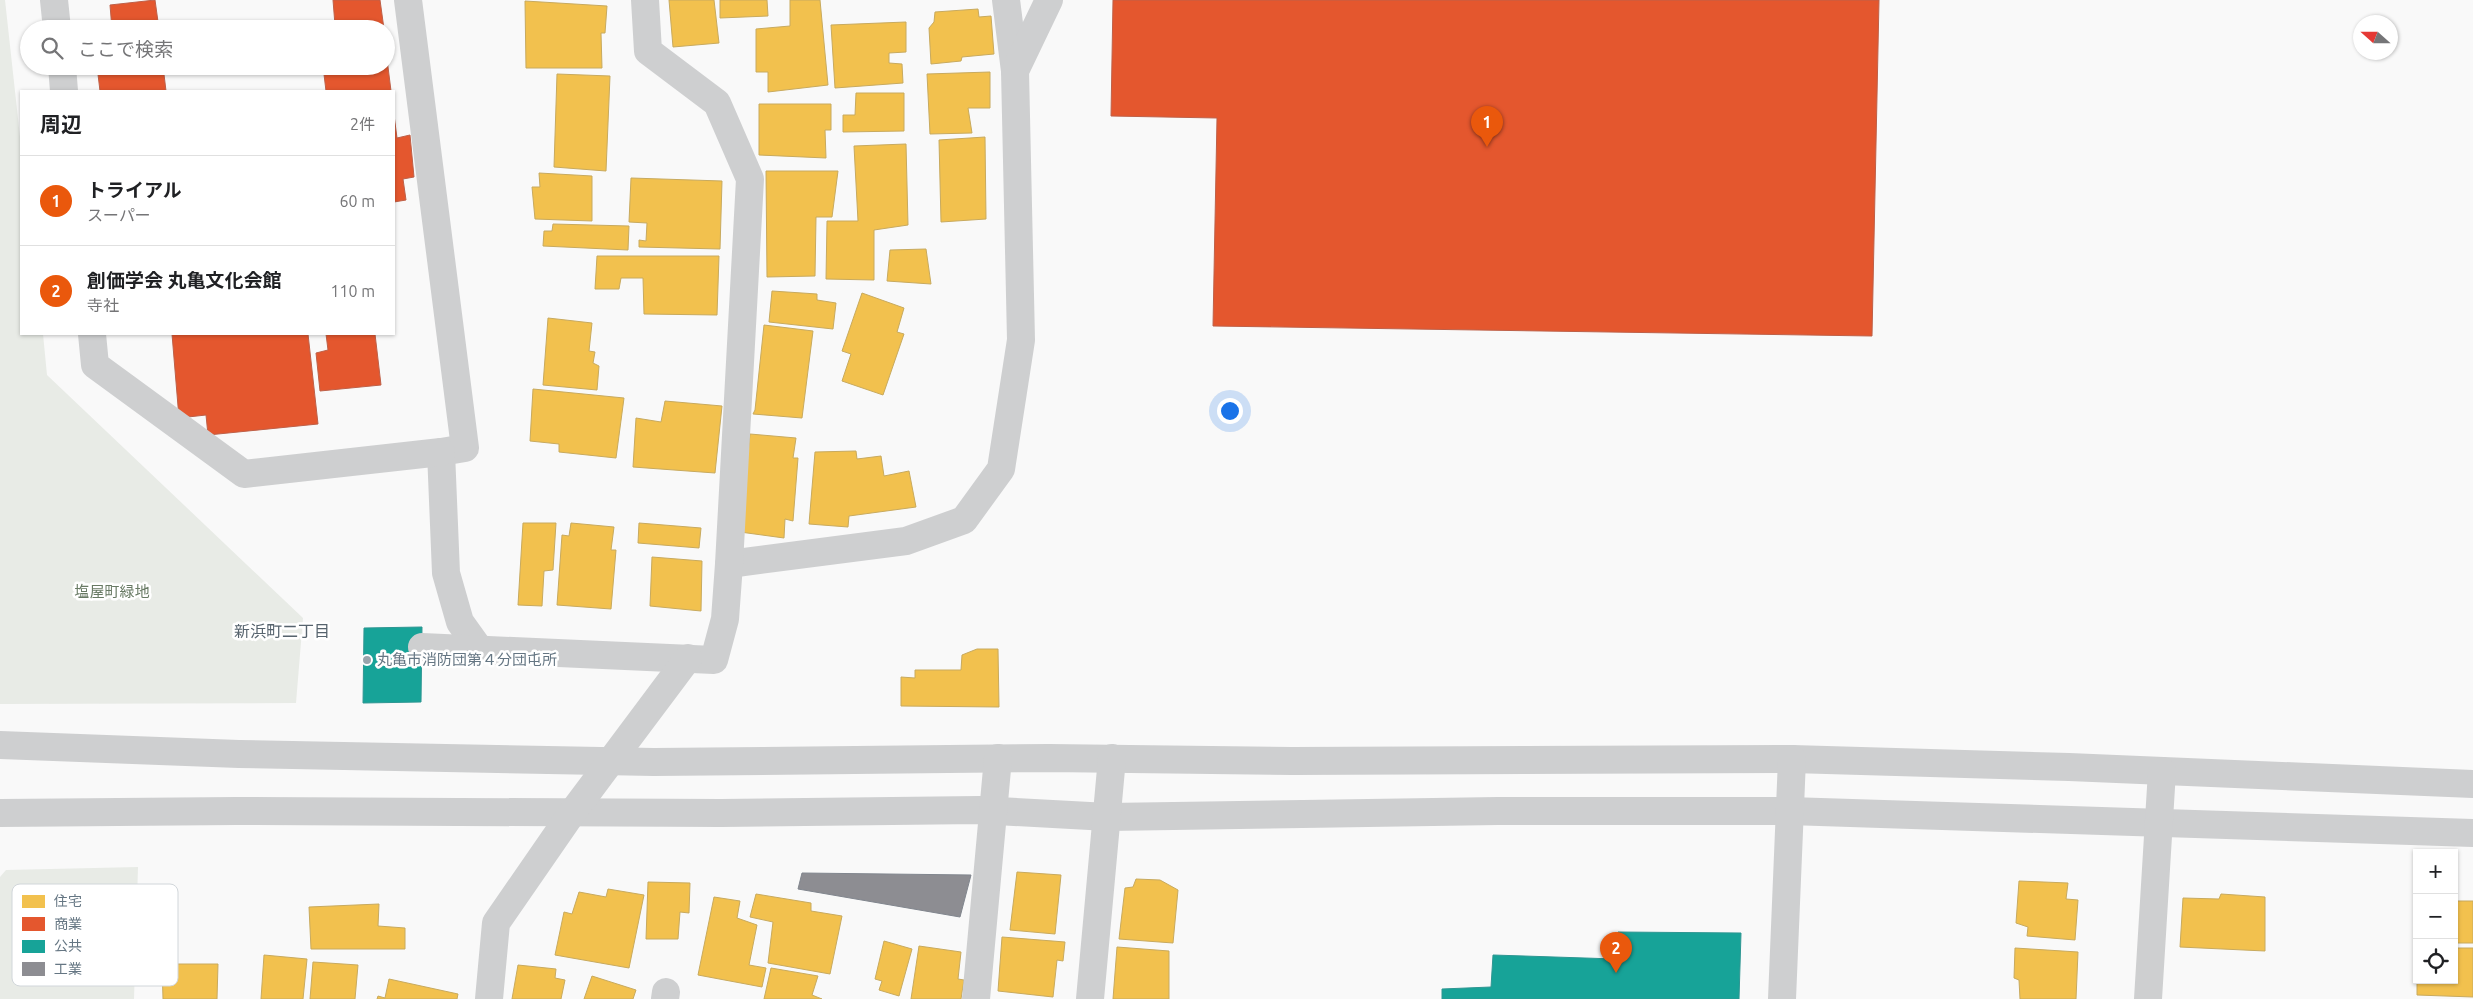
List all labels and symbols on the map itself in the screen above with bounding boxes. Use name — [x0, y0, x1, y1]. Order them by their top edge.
north arrow — [2353, 15, 2398, 60]
pin: 1 — [1471, 106, 1503, 147]
your location — [1217, 398, 1243, 424]
park label: 塩屋町緑地 — [74, 583, 150, 600]
district label: 新浜町二丁目 — [234, 622, 330, 640]
place label: 丸亀市消防団第４分団屯所 — [377, 651, 557, 668]
marker: 丸亀市消防団第４分団屯所 — [361, 654, 373, 666]
legend — [12, 884, 178, 986]
text: 住宅 — [54, 893, 82, 909]
text: 商業 — [54, 916, 82, 932]
pin: 2 — [1600, 932, 1632, 973]
text: 公共 — [54, 938, 82, 954]
text: 工業 — [54, 961, 82, 977]

